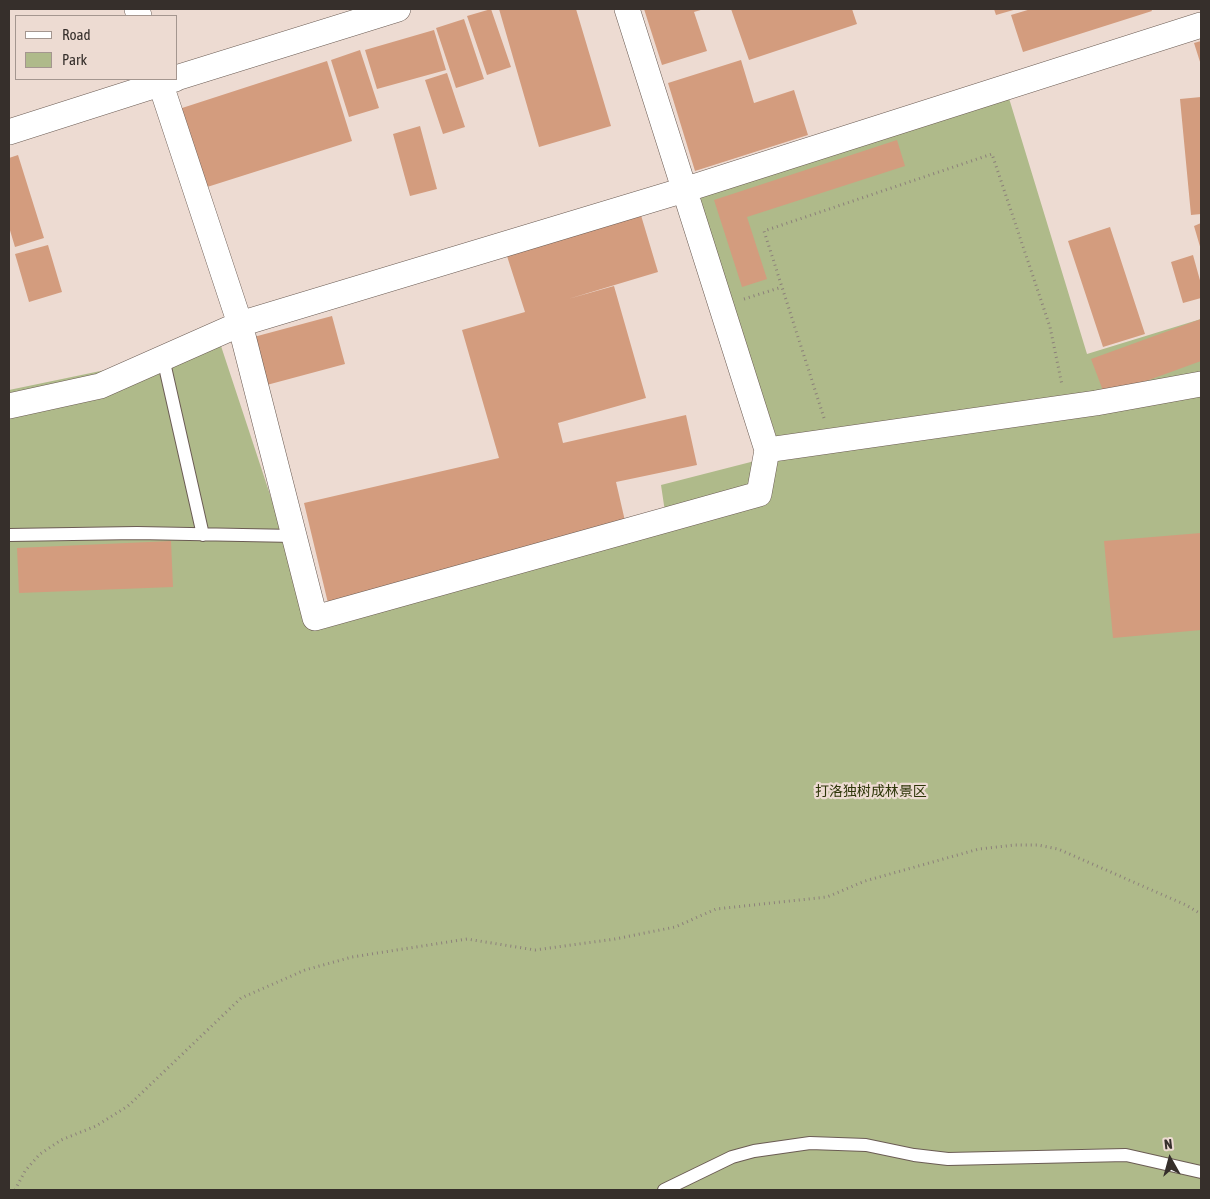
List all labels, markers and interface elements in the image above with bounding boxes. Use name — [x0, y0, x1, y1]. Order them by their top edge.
legend — [15, 15, 178, 80]
text: Road — [62, 26, 91, 43]
text: Park — [62, 51, 87, 68]
park label: 打洛独树成林景区 — [815, 784, 927, 800]
north arrow — [1145, 1134, 1195, 1184]
text: N — [1163, 1136, 1173, 1153]

